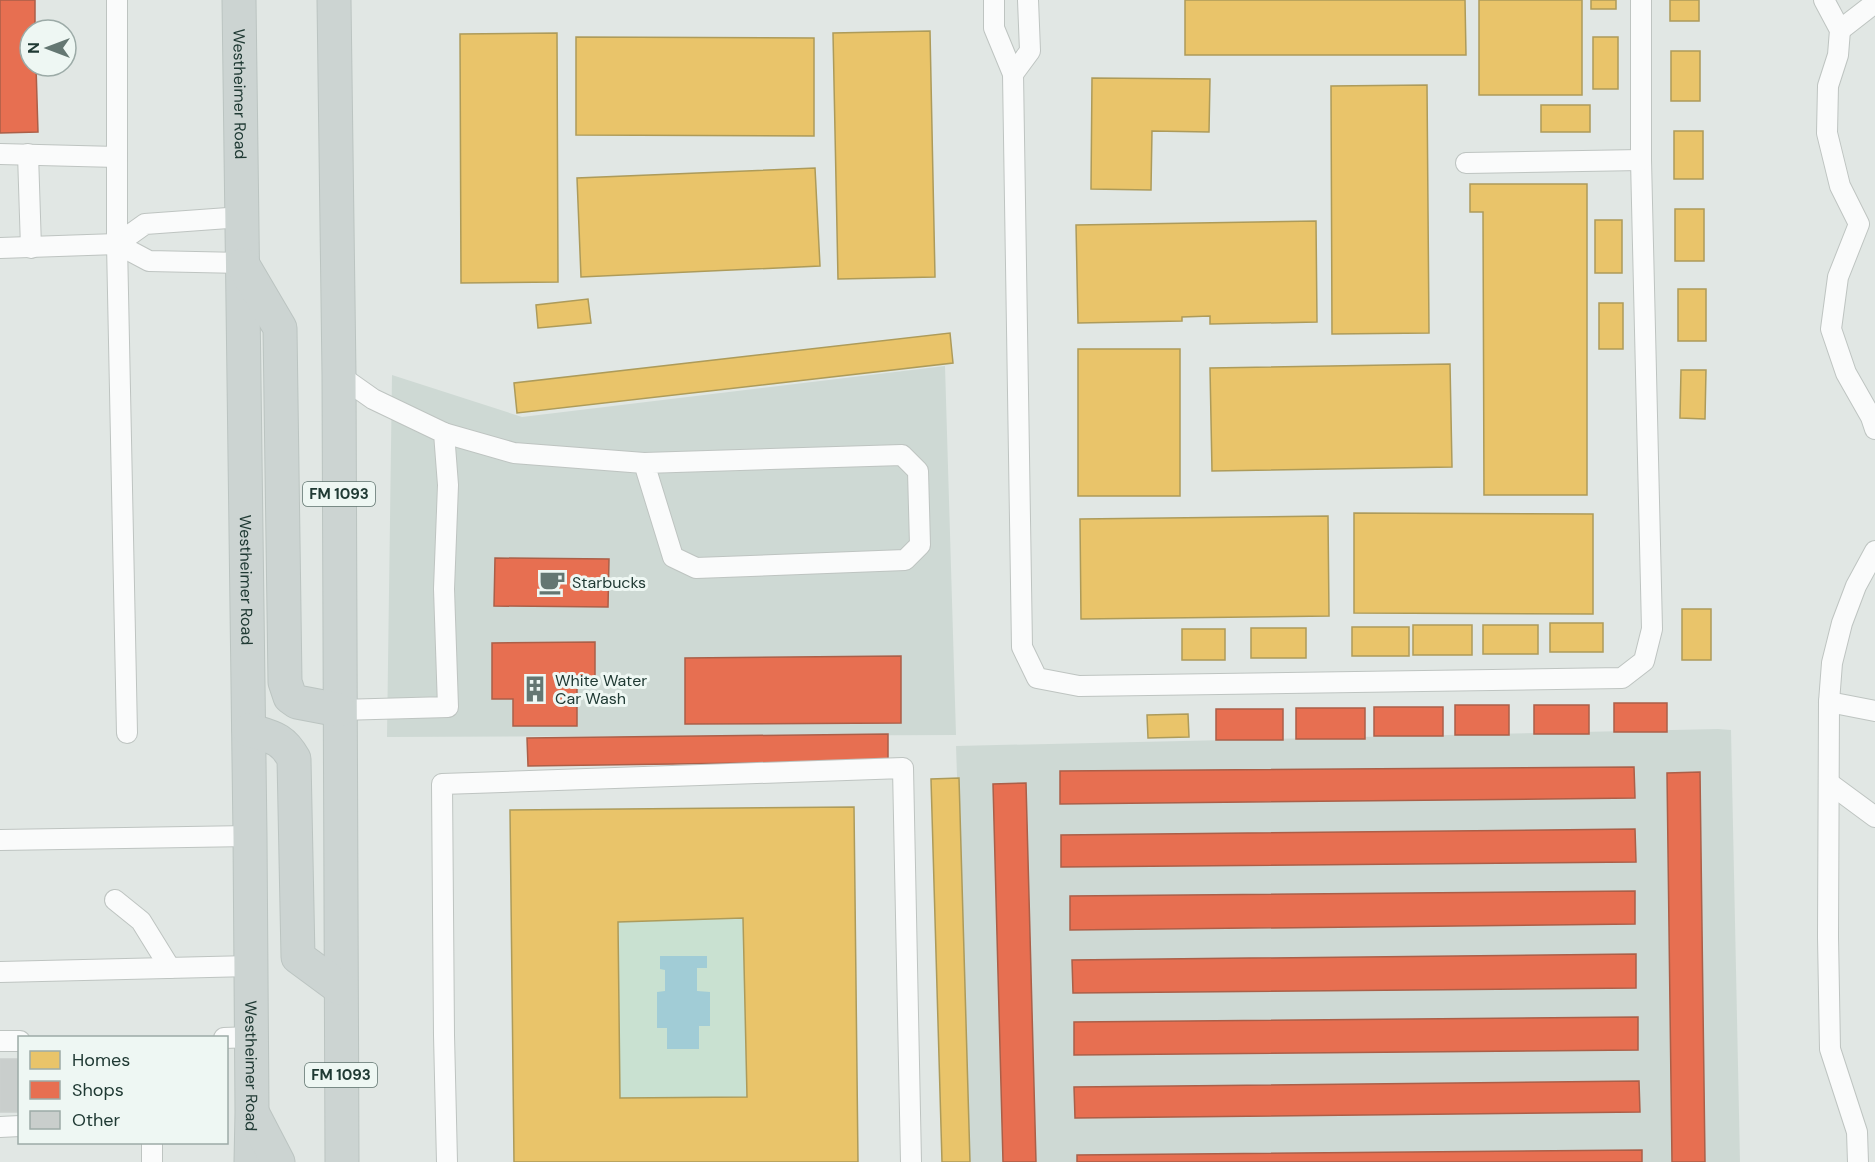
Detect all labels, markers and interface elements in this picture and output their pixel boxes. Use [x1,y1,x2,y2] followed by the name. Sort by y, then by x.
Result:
[18,18,78,78] north arrow
[228,28,251,159] street label: Westheimer Road
[23,42,44,54] text: N
[303,482,375,506] road number: FM 1093
[235,514,257,645] street label: Westheimer Road
[537,567,567,597] cafe icon: Starbucks
[572,572,646,593] place label: Starbucks
[555,670,647,709] place label: White Water Car Wash
[520,674,550,704] building icon: White Water Car Wash
[240,1000,262,1131] street label: Westheimer Road
[18,1036,228,1144] legend
[72,1048,130,1072] text: Homes
[305,1063,377,1087] road number: FM 1093
[72,1078,124,1102] text: Shops
[72,1108,121,1132] text: Other

